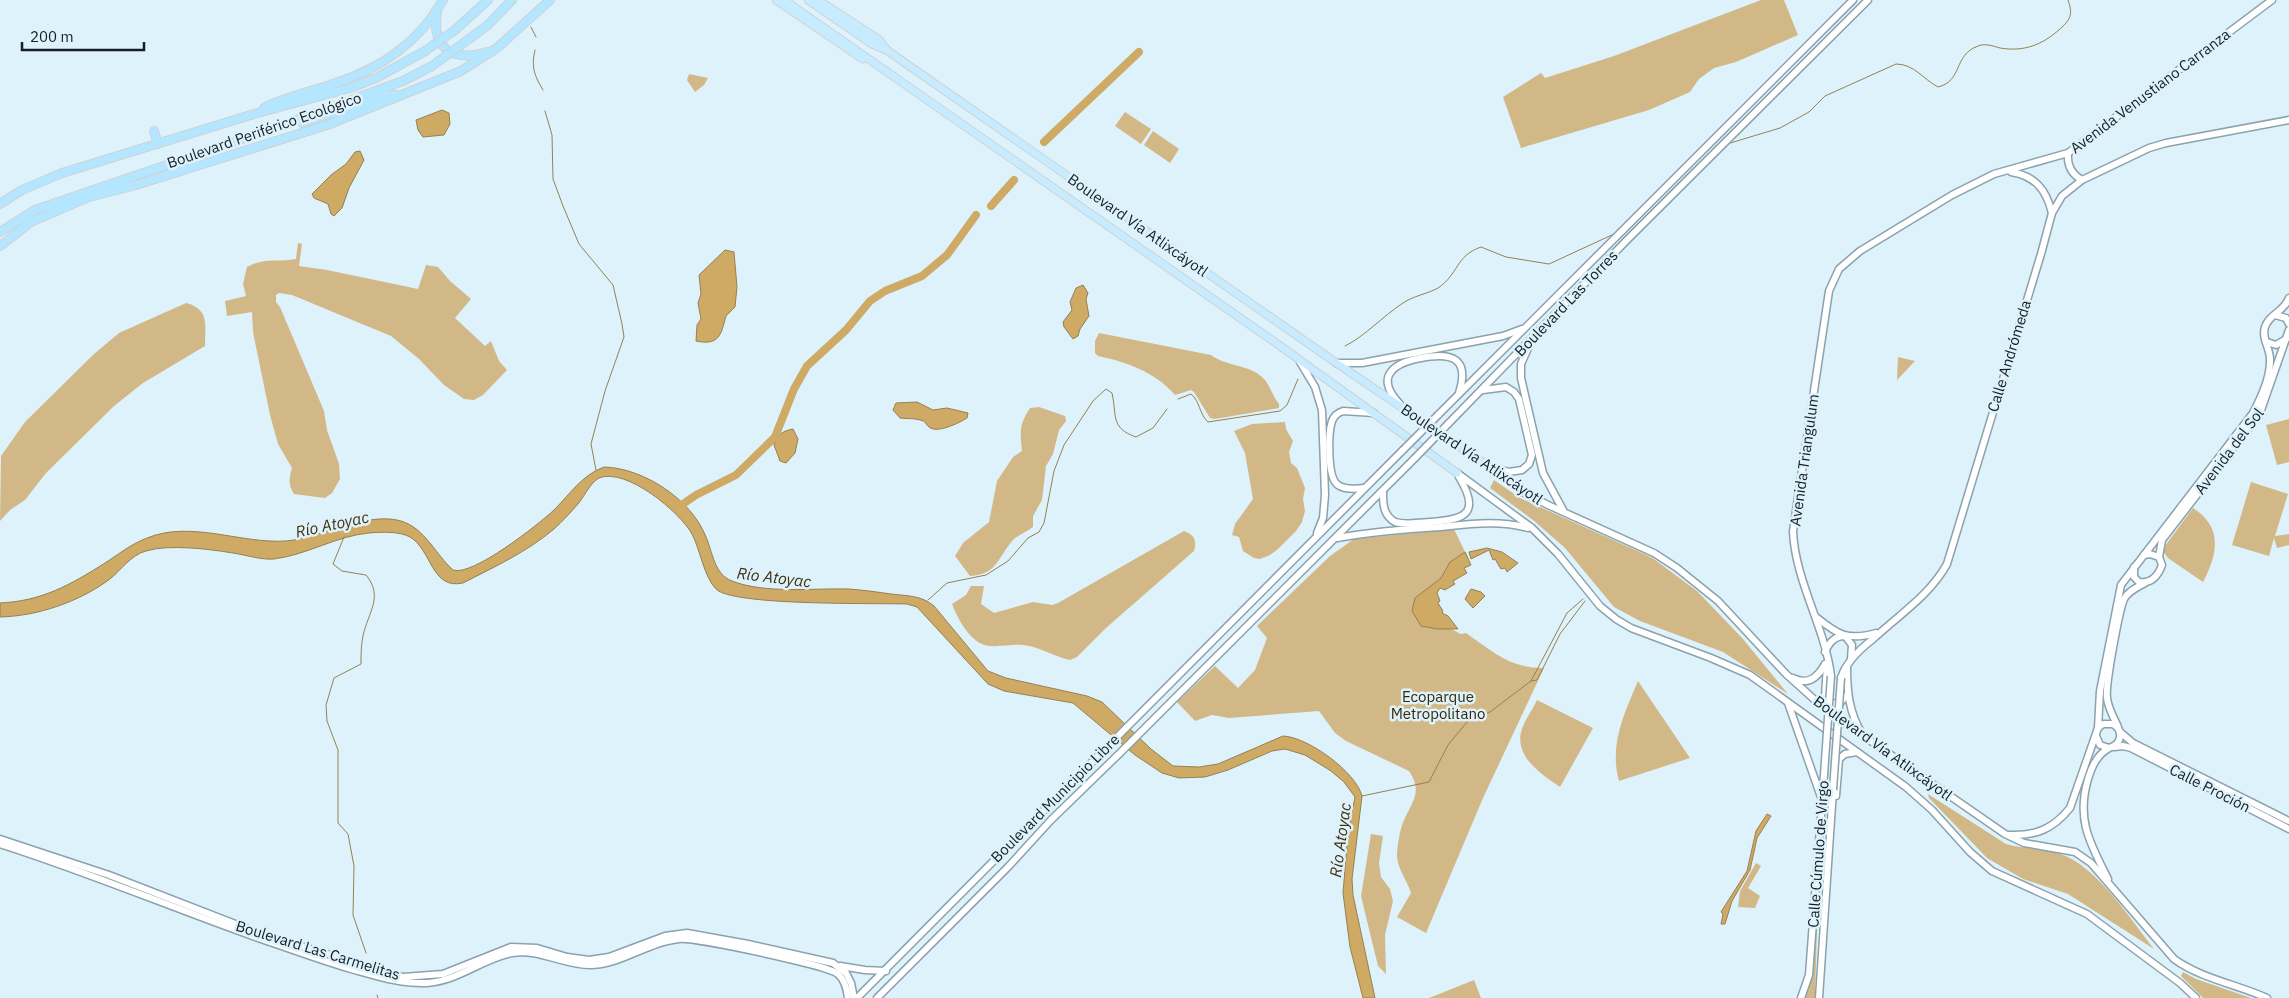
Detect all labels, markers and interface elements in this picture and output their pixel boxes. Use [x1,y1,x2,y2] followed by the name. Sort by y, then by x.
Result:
[22,20,145,52] scale bar
[2066,25,2234,157] street label: Avenida Venustiano Carranza
[30,27,74,46] text: 200 m
[164,88,364,172] street label: Boulevard Periférico Ecológico
[1064,169,1212,281] street label: Boulevard Vía Atlixcáyotl
[1510,246,1622,360] street label: Boulevard Las Torres
[1983,298,2035,414] street label: Calle Andrómeda
[1785,393,1823,527] street label: Avenida Triangulum
[1397,399,1547,509] street label: Boulevard Vía Atlixcáyotl
[2190,404,2268,498] street label: Avenida del Sol
[293,506,371,542] water label: Río Atoyac
[736,563,813,592] water label: Río Atoyac
[1391,687,1485,723] park label: Ecoparque Metropolitano
[1810,691,1956,805] street label: Boulevard Vía Atlixcáyotl
[987,730,1123,866] street label: Boulevard Municipio Libre
[2166,760,2254,816] street label: Calle Proción
[1803,780,1833,928] street label: Calle Cúmulo de Virgo
[1325,801,1355,878] water label: Río Atoyac
[234,916,402,984] street label: Boulevard Las Carmelitas

